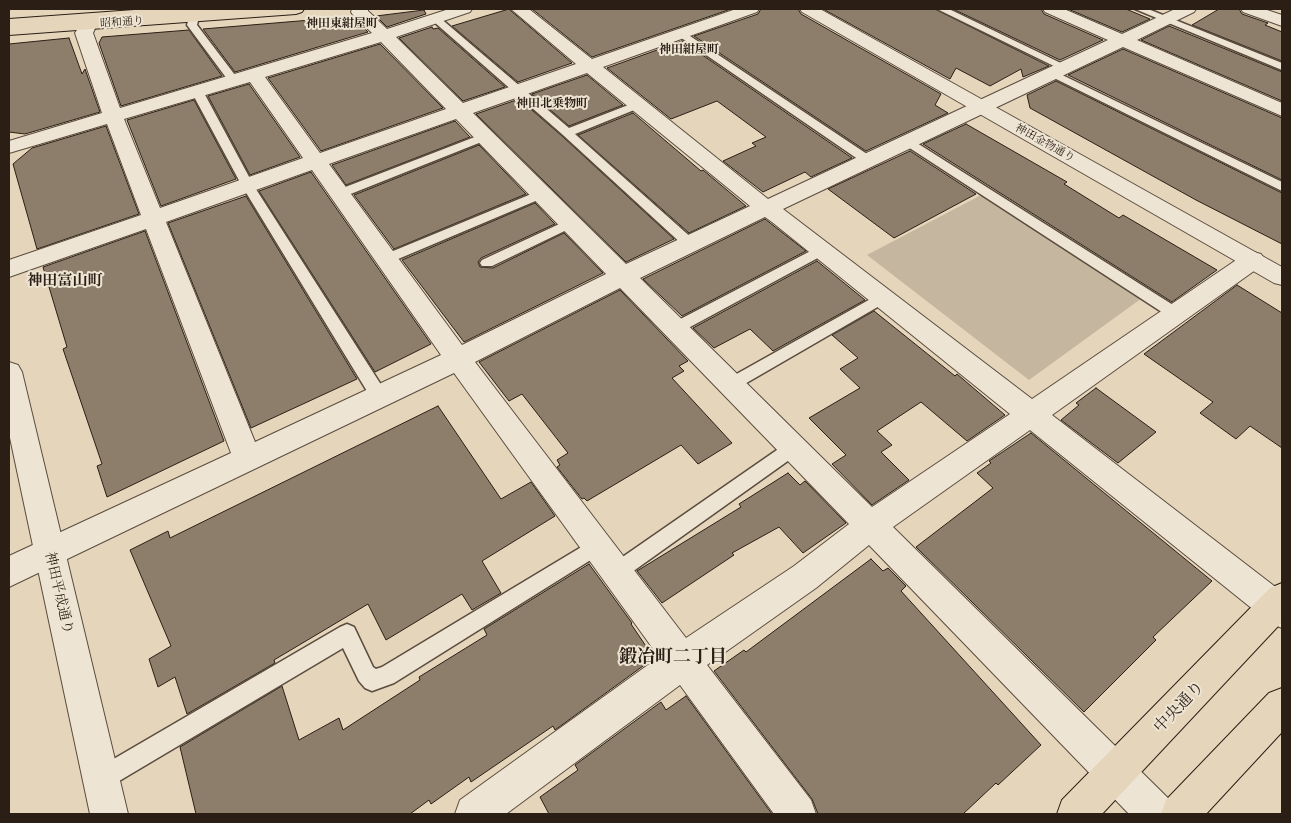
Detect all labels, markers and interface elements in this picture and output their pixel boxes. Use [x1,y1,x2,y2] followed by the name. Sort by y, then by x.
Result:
[100,14,144,30] street label: 昭和通り
[306,17,378,31] district label: 神田東紺屋町
[659,43,719,57] district label: 神田紺屋町
[516,97,588,111] district label: 神田北乗物町
[1013,121,1077,165] street label: 神田金物通り
[28,272,102,290] district label: 神田富山町
[41,550,77,636] street label: 神田平成通り
[619,646,727,668] district label: 鍛冶町二丁目
[1150,677,1208,737] street label: 中央通り

